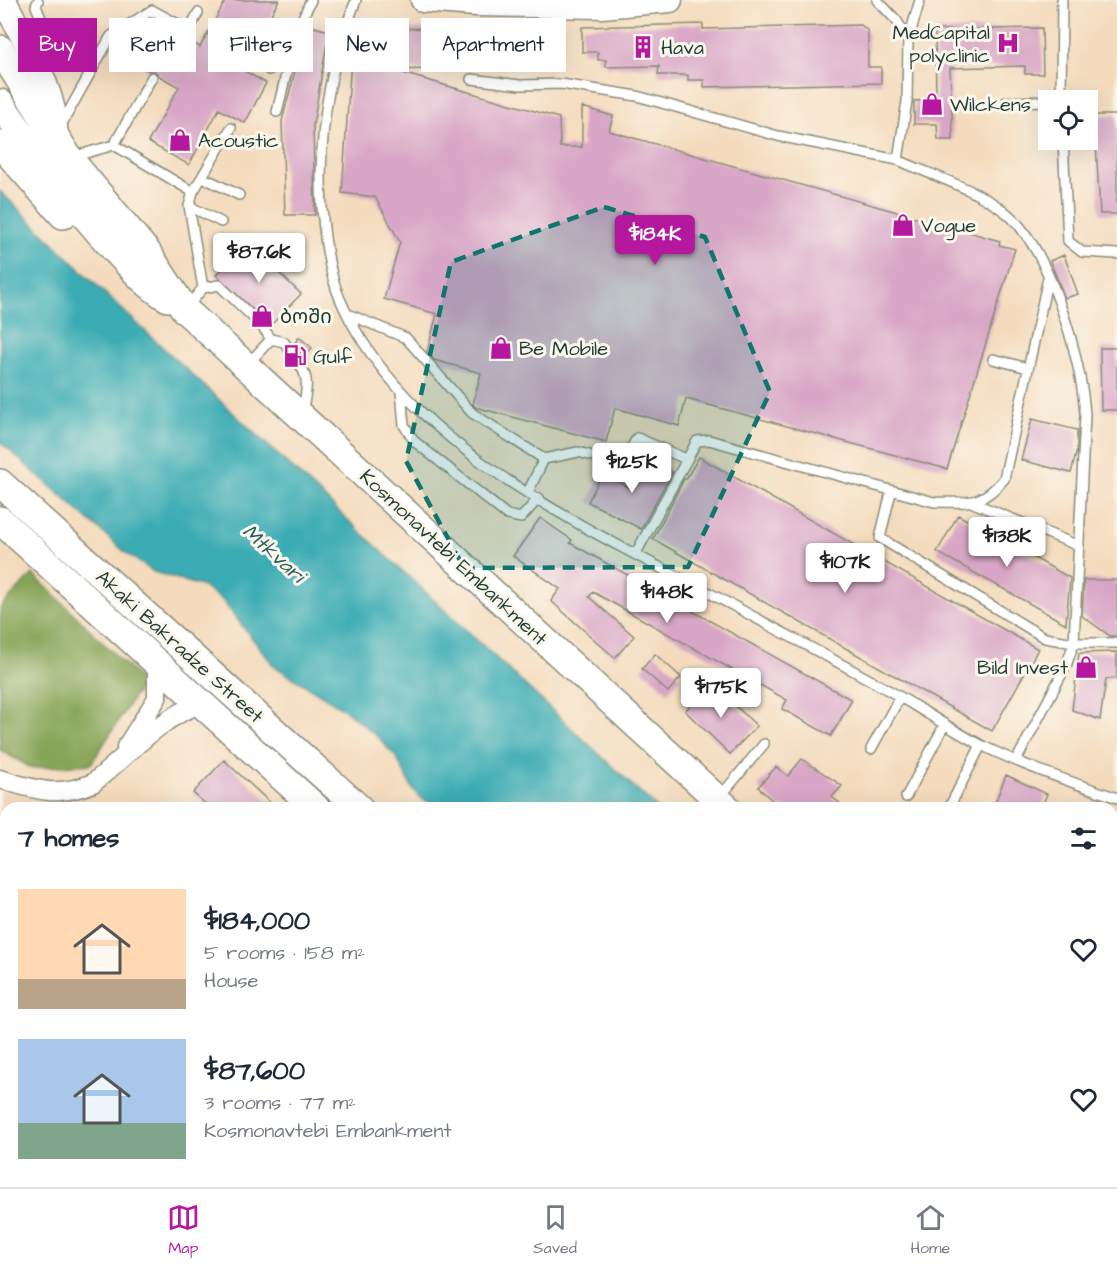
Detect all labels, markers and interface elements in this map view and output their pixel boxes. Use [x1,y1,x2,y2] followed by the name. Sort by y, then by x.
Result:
[18,18,97,72] chip: Buy
[109,18,196,72] chip: Rent
[208,18,313,72] chip: Filters
[325,18,409,72] chip: New
[421,18,566,72] chip: Apartment
[892,19,990,71] place label: MedCapital polyclinic
[995,30,1021,56] hospital icon: MedCapital polyclinic
[630,34,656,60] building icon: Hava
[661,34,704,62] place label: Hava
[1038,90,1098,150] map controls
[1038,90,1098,150] button: locate
[919,91,945,117] shop icon: Wilckens
[950,91,1031,119] place label: Wilckens
[167,127,193,153] shop icon: Acoustic
[198,127,279,155] place label: Acoustic
[890,212,916,238] shop icon: Vogue
[921,212,976,241] place label: Vogue
[613,215,697,266] pin: $184K
[629,220,681,248] text: $184K
[210,233,308,284] pin: $87.6K
[227,238,291,266] text: $87.6K
[249,303,275,329] shop icon: ბოში
[280,303,332,331] place label: ბოში
[488,335,514,361] shop icon: Be Mobile
[519,335,608,363] place label: Be Mobile
[282,343,308,369] fuel station icon: Gulf
[313,343,352,371] place label: Gulf
[590,443,674,494] pin: $125K
[606,448,658,476] text: $125K
[353,463,553,652] street label: Kosmonavtebi Embankment
[236,517,313,591] water label: Mtkvari
[965,517,1049,568] pin: $138K
[983,522,1031,550] text: $138K
[803,543,887,594] pin: $107K
[820,548,870,576] text: $107K
[89,564,269,730] street label: Akaki Bakradze Street
[625,573,709,624] pin: $148K
[641,578,693,606] text: $148K
[977,654,1068,682] place label: Bild Invest
[1073,654,1099,680] shop icon: Bild Invest
[679,668,763,719] pin: $175K
[695,673,747,701] text: $175K
[18,820,119,856] text: 7 homes
[1067,822,1100,855] icon: filters
[204,903,310,939] text: $184,000
[66,913,138,985] icon: home
[1067,933,1100,966] icon: heart
[204,939,365,967] text: 5 rooms · 158 m²
[204,967,258,995] text: House
[204,1053,305,1089] text: $87,600
[66,1063,138,1135] icon: home
[1067,1083,1100,1116] icon: heart
[204,1089,356,1117] text: 3 rooms · 77 m²
[204,1117,452,1145] text: Kosmonavtebi Embankment
[167,1201,200,1259] tab: Map
[533,1201,577,1259] tab: Saved
[910,1201,950,1259] tab: Home

